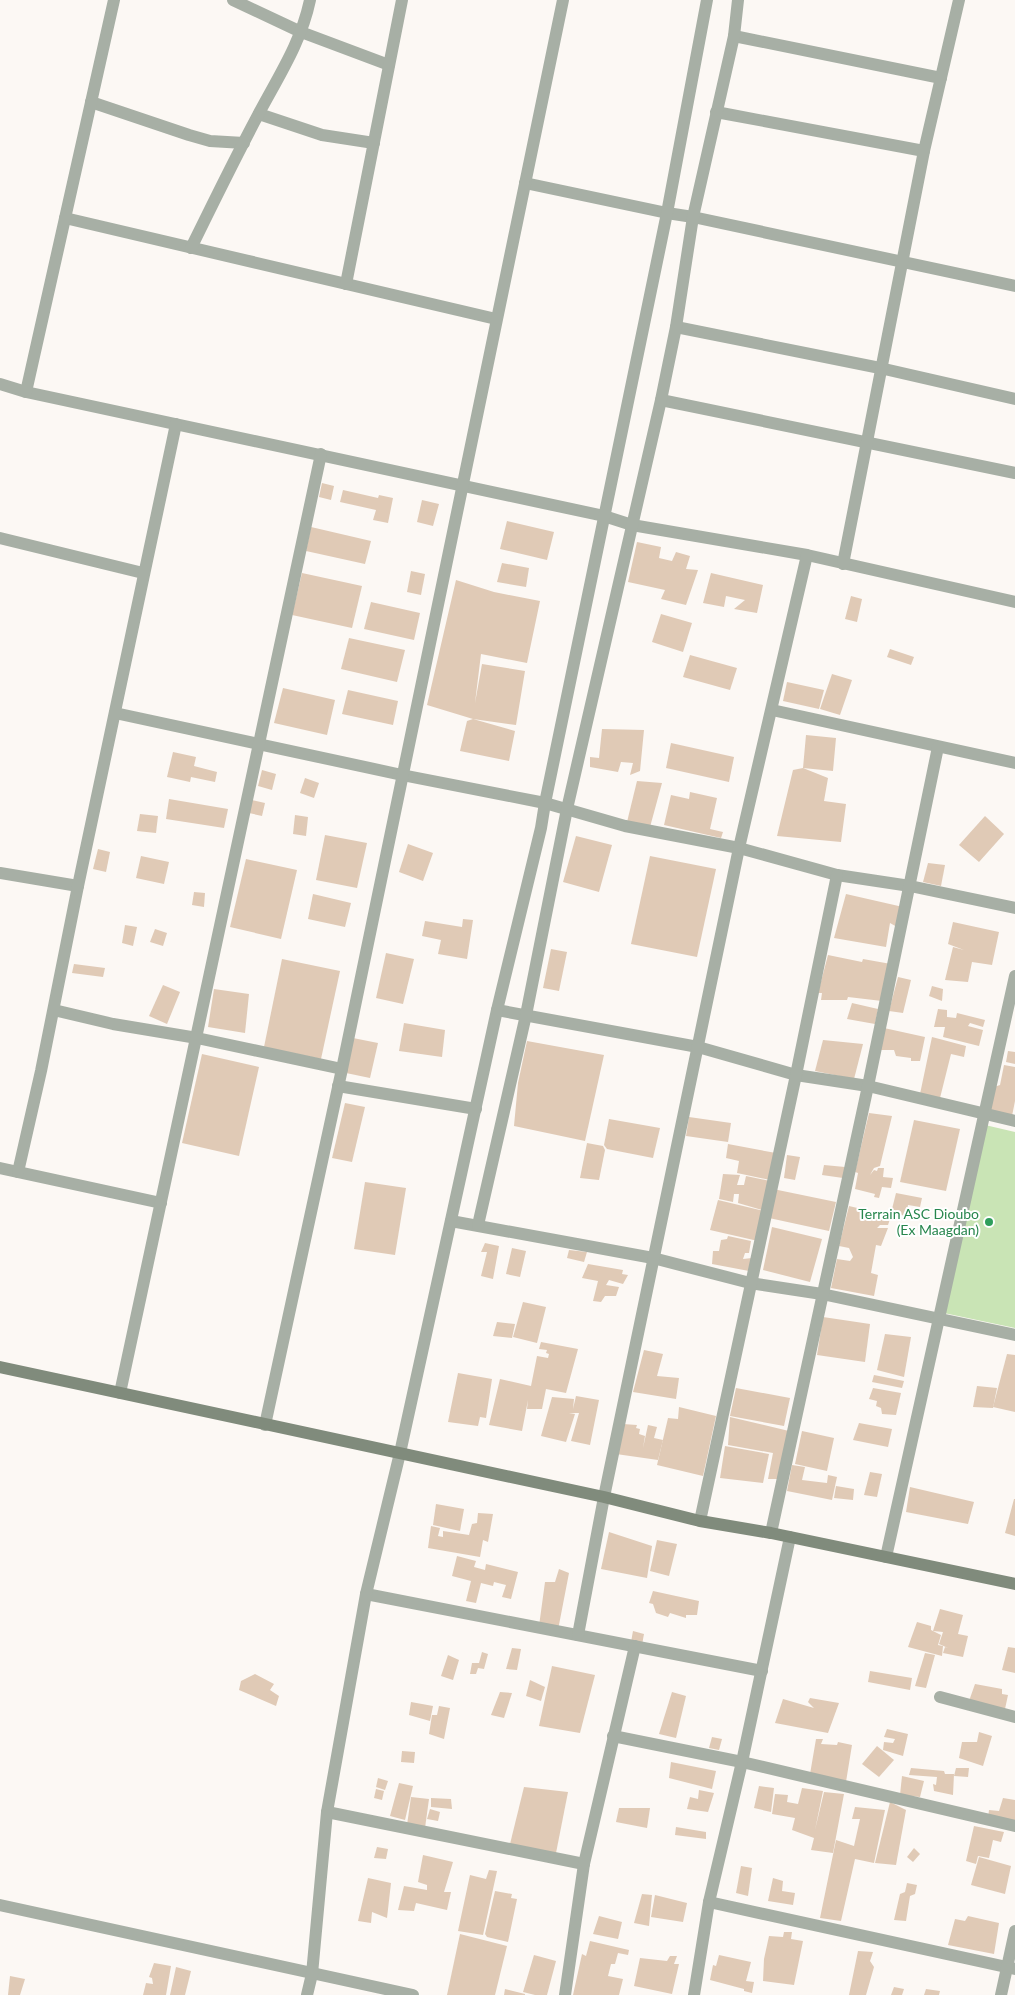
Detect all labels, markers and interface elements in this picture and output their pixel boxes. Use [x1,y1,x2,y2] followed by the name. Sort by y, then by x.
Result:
[858,1205,979,1238] place label: Terrain ASC Dioubo (Ex Maagdan)
[983,1216,995,1228] marker: Terrain ASC Dioubo (Ex Maagdan)

